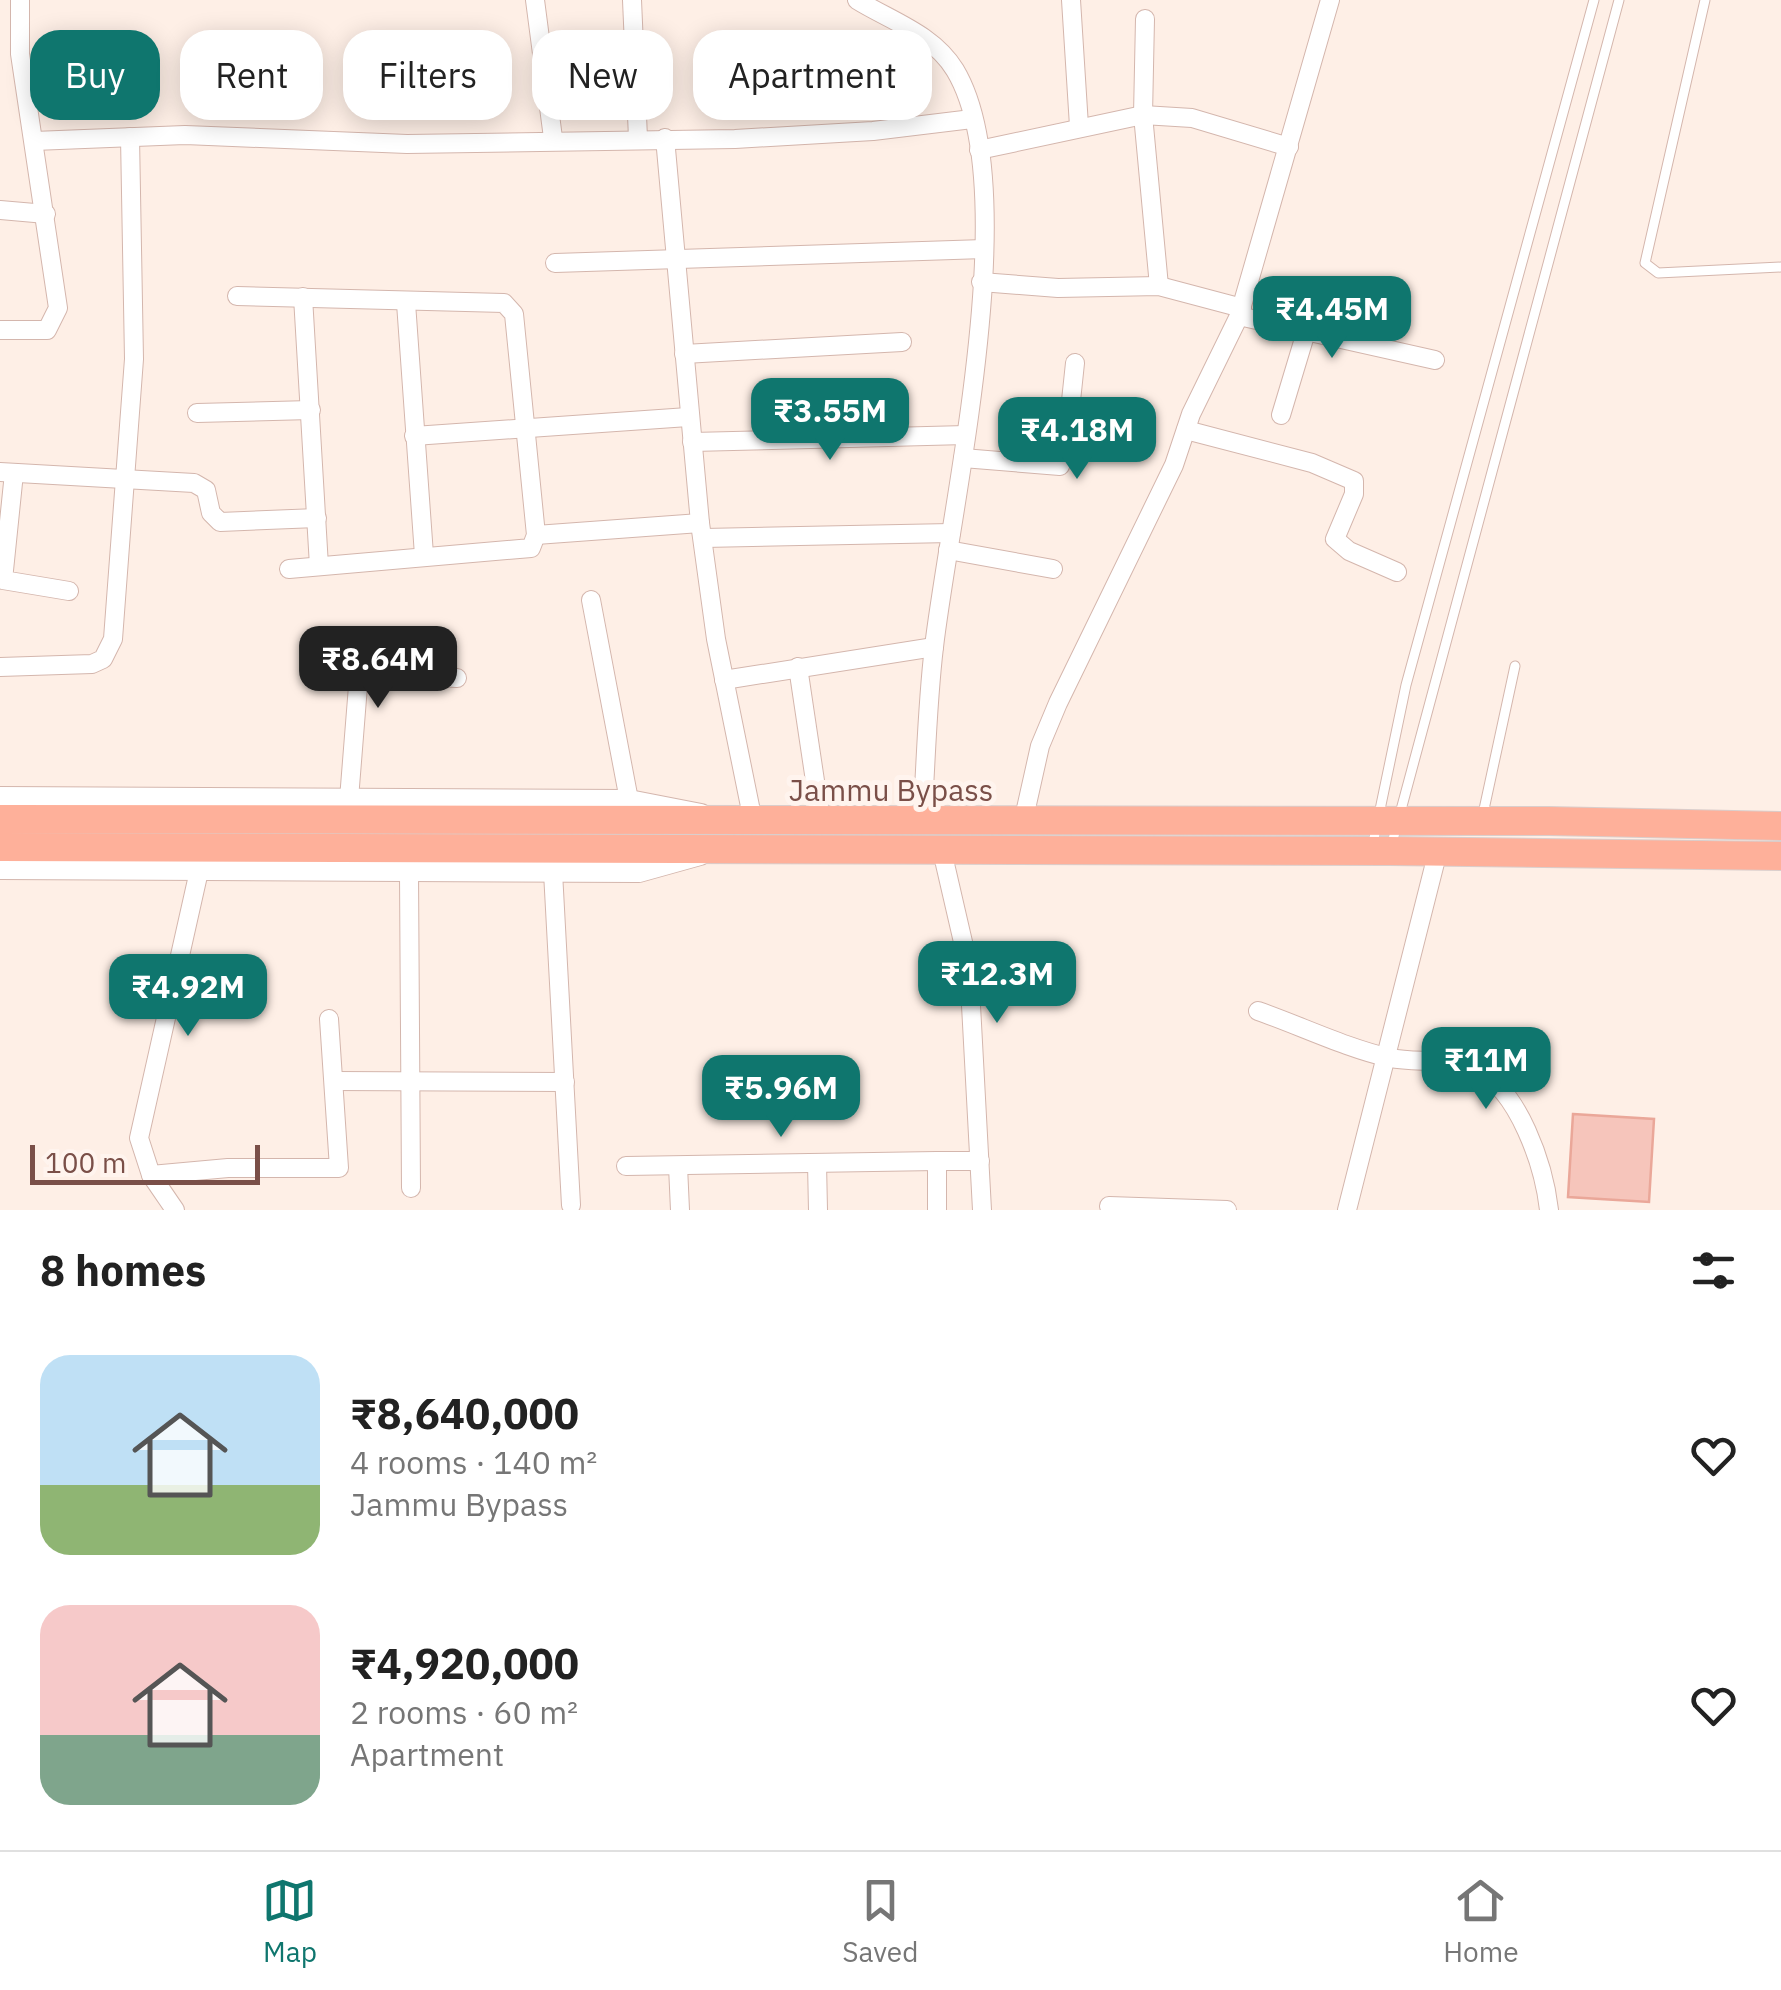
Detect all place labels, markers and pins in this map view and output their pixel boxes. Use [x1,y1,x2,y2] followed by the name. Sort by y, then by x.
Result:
[1251,276,1413,361] pin: ₹4.45M
[749,378,911,463] pin: ₹3.55M
[996,397,1158,482] pin: ₹4.18M
[297,626,459,711] pin: ₹8.64M
[916,941,1078,1026] pin: ₹12.3M
[107,954,269,1039] pin: ₹4.92M
[1427,1027,1545,1112] pin: ₹11M
[700,1055,862,1140] pin: ₹5.96M

